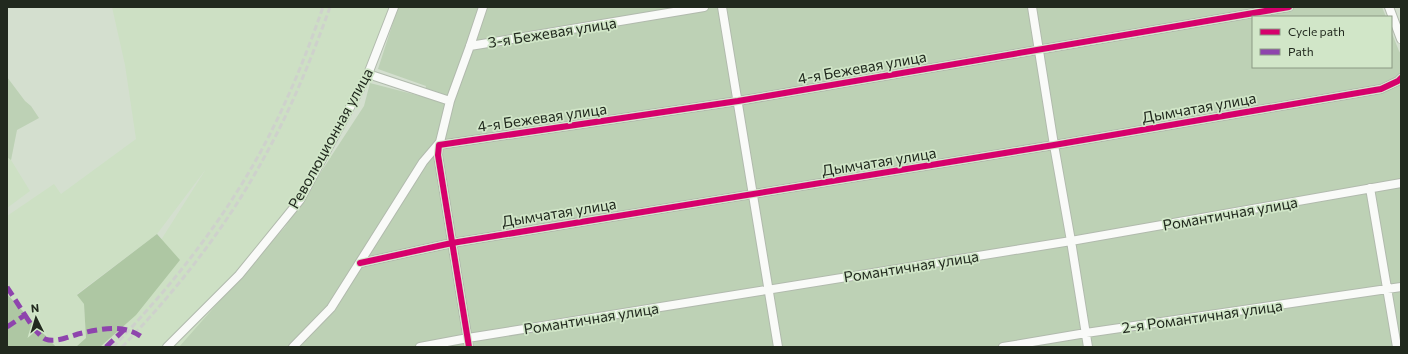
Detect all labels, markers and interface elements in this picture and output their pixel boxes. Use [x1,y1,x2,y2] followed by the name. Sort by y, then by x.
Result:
[486,13,618,51] street label: 3-я Бежевая улица
[1252,16,1392,68] legend
[1288,24,1345,38] text: Cycle path
[1288,44,1314,58] text: Path
[796,47,928,87] street label: 4-я Бежевая улица
[284,65,376,211] street label: Революционная улица
[1141,88,1257,126] street label: Дымчатая улица
[476,99,608,135] street label: 4-я Бежевая улица
[821,143,937,179] street label: Дымчатая улица
[1161,192,1299,234] street label: Романтичная улица
[501,194,617,230] street label: Дымчатая улица
[842,246,980,286] street label: Романтичная улица
[1120,296,1284,336] street label: 2-я Романтичная улица
[16,298,56,338] north arrow
[522,298,660,338] street label: Романтичная улица
[30,301,40,314] text: N

